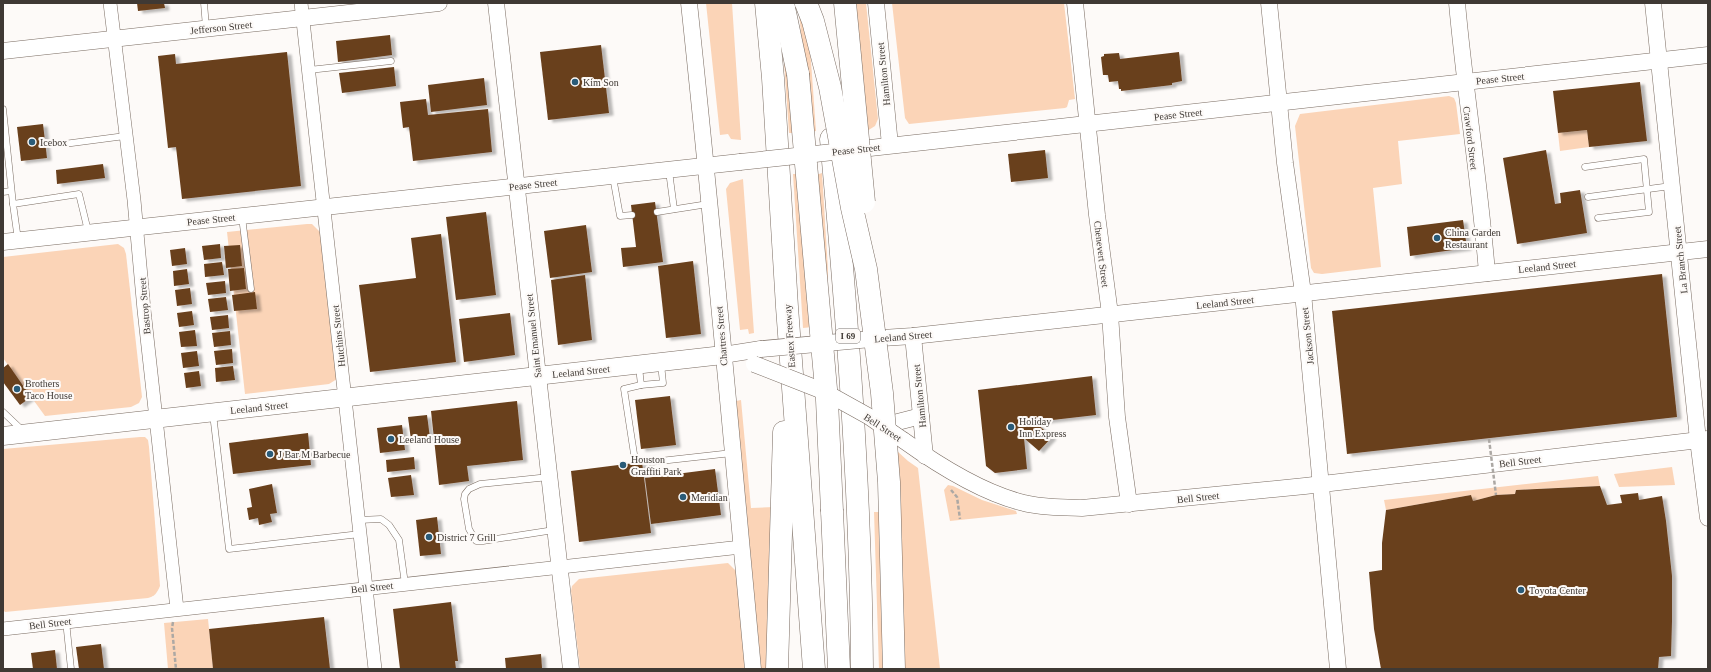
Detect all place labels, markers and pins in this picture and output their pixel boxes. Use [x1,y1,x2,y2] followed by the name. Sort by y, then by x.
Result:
[570,77,580,87] marker: Kim Son
[583,77,619,88] place label: Kim Son
[27,137,37,147] marker: Icebox
[40,137,67,148] place label: Icebox
[1445,227,1501,250] place label: China Garden Restaurant
[1432,233,1442,243] marker: China Garden Restaurant
[25,378,73,401] place label: Brothers Taco House
[12,384,22,394] marker: Brothers Taco House
[1019,416,1067,439] place label: Holiday Inn Express
[1006,422,1016,432] marker: Holiday Inn Express
[386,434,396,444] marker: Leeland House
[399,434,460,445] place label: Leeland House
[265,449,275,459] marker: J Bar M Barbecue
[278,449,351,460] place label: J Bar M Barbecue
[631,454,682,477] place label: Houston Graffiti Park
[618,460,628,470] marker: Houston Graffiti Park
[678,492,688,502] marker: Meridian
[691,492,728,503] place label: Meridian
[424,532,434,542] marker: District 7 Grill
[437,532,496,543] place label: District 7 Grill
[1516,585,1526,595] marker: Toyota Center
[1529,585,1586,596] place label: Toyota Center

